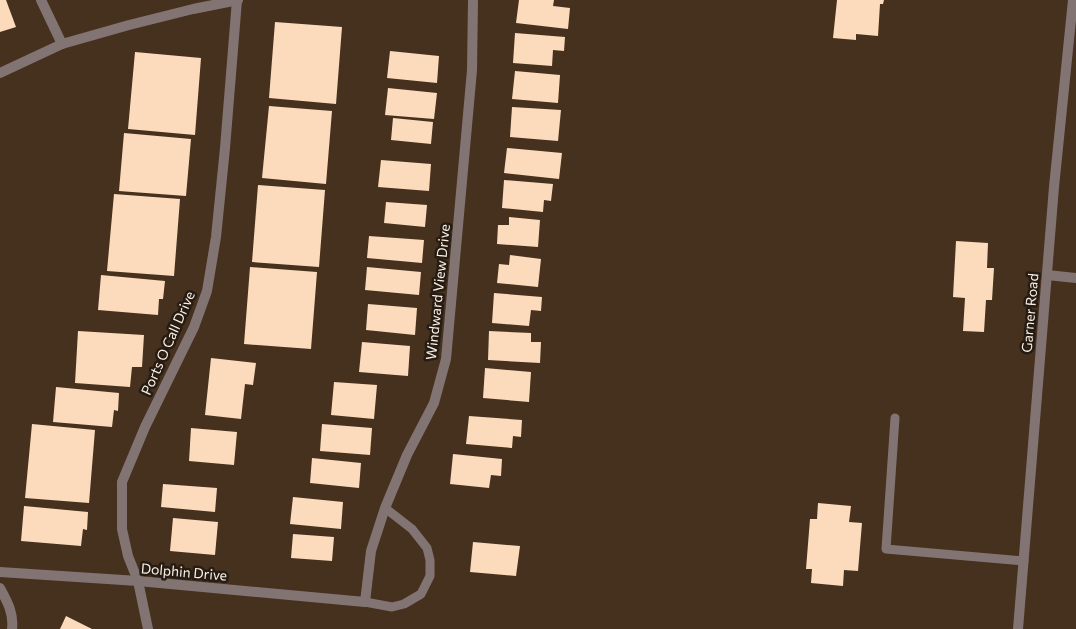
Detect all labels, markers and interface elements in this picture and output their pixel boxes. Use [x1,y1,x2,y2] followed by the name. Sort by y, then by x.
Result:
[422,223,453,361] street label: Windward View Drive
[1018,273,1041,353] street label: Garner Road
[137,288,198,397] street label: Ports O Call Drive
[140,559,228,584] street label: Dolphin Drive

